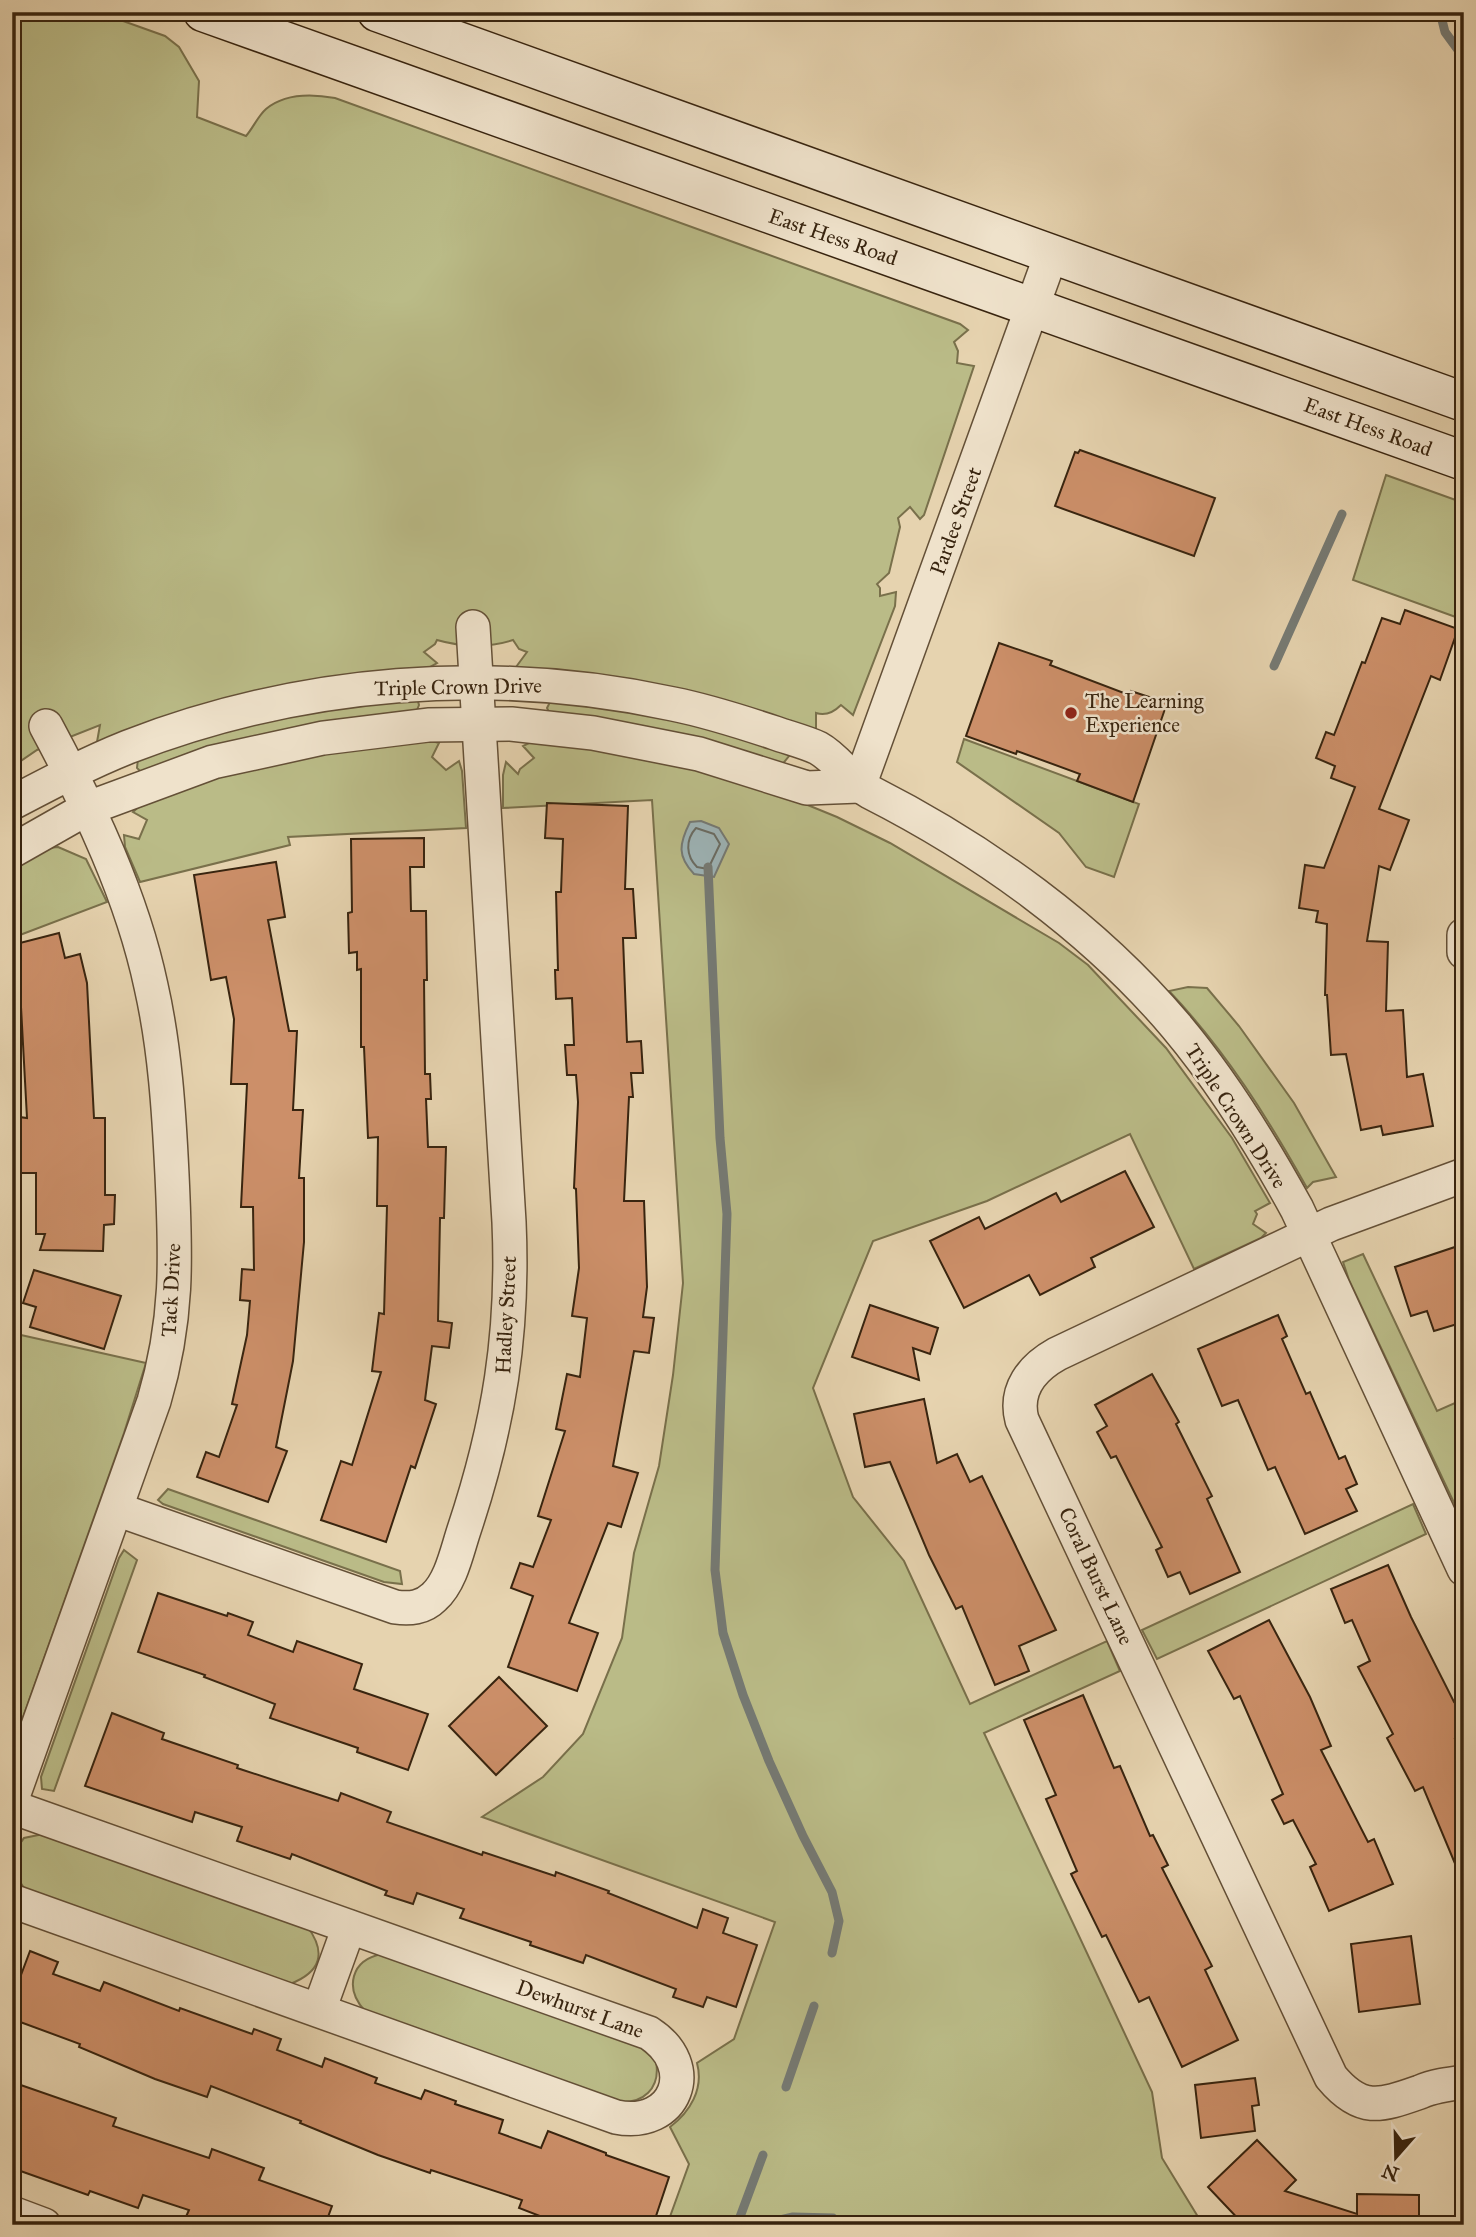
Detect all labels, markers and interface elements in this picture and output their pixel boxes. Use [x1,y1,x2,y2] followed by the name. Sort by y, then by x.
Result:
[765,203,901,271] street label: East Hess Road
[1300,392,1436,462] street label: East Hess Road
[924,463,988,579] street label: Pardee Street
[374,673,542,701] street label: Triple Crown Drive
[1085,688,1204,738] place label: The Learning Experience
[1063,705,1079,721] marker: The Learning Experience
[1179,1039,1293,1194] street label: Triple Crown Drive
[156,1242,186,1337] street label: Tack Drive
[490,1255,522,1375] street label: Hadley Street
[1053,1503,1139,1649] street label: Coral Burst Lane
[513,1974,647,2044] street label: Dewhurst Lane
[1360,2122,1430,2192] north arrow
[1379,2159,1402,2186] text: N

